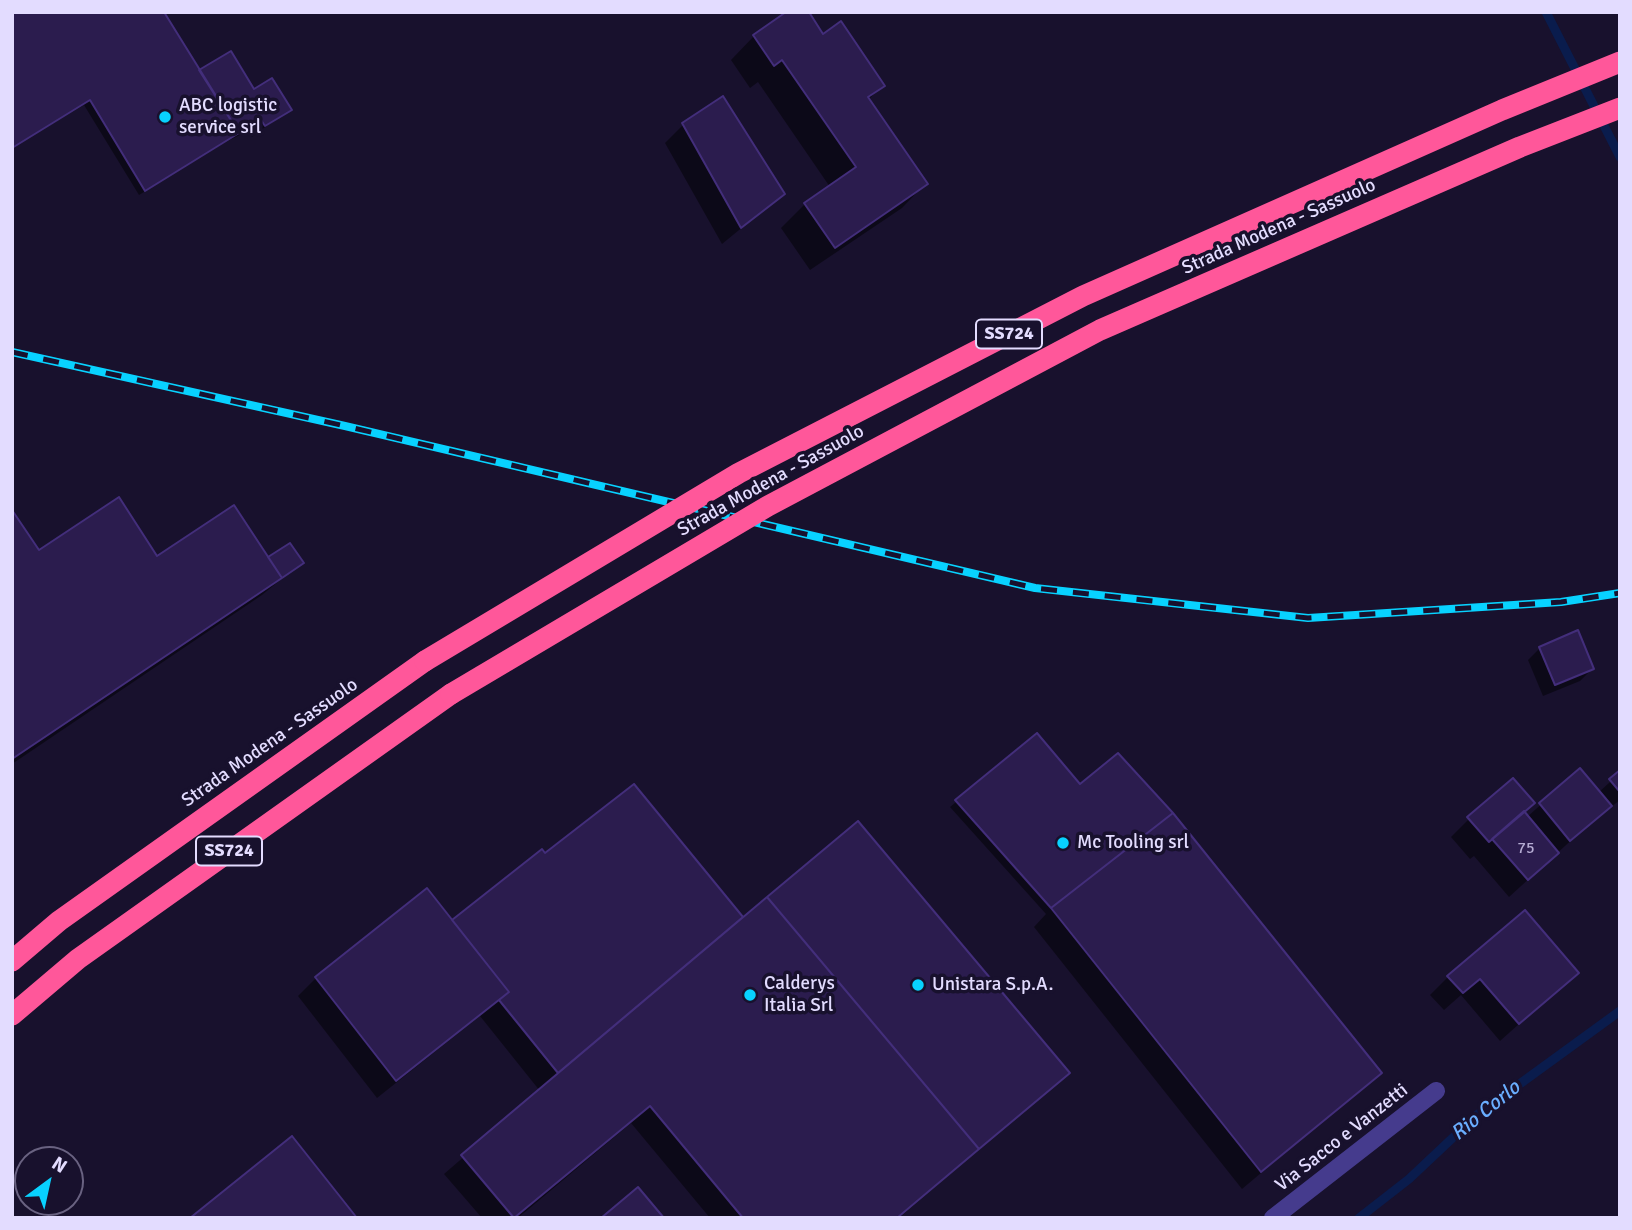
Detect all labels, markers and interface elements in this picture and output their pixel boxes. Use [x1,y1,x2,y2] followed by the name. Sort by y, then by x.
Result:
[179,95,277,139] place label: ABC logistic service srl
[157,109,173,125] marker: ABC logistic service srl
[1179,174,1379,280] street label: Strada Modena - Sassuolo
[976,320,1042,348] road number: SS724
[674,420,868,542] street label: Strada Modena - Sassuolo
[178,674,362,812] street label: Strada Modena - Sassuolo
[1077,832,1189,854] place label: Mc Tooling srl
[1055,835,1071,851] marker: Mc Tooling srl
[196,836,262,866] road number: SS724
[1517,839,1535,859] house number: 75
[764,973,835,1017] place label: Calderys Italia Srl
[932,974,1053,996] place label: Unistara S.p.A.
[910,977,926,993] marker: Unistara S.p.A.
[742,987,758,1003] marker: Calderys Italia Srl
[1446,1075,1526,1147] water label: Rio Corlo
[1271,1079,1413,1197] street label: Via Sacco e Vanzetti
[14,1146,84,1216] north arrow
[47,1151,71,1179] text: N

